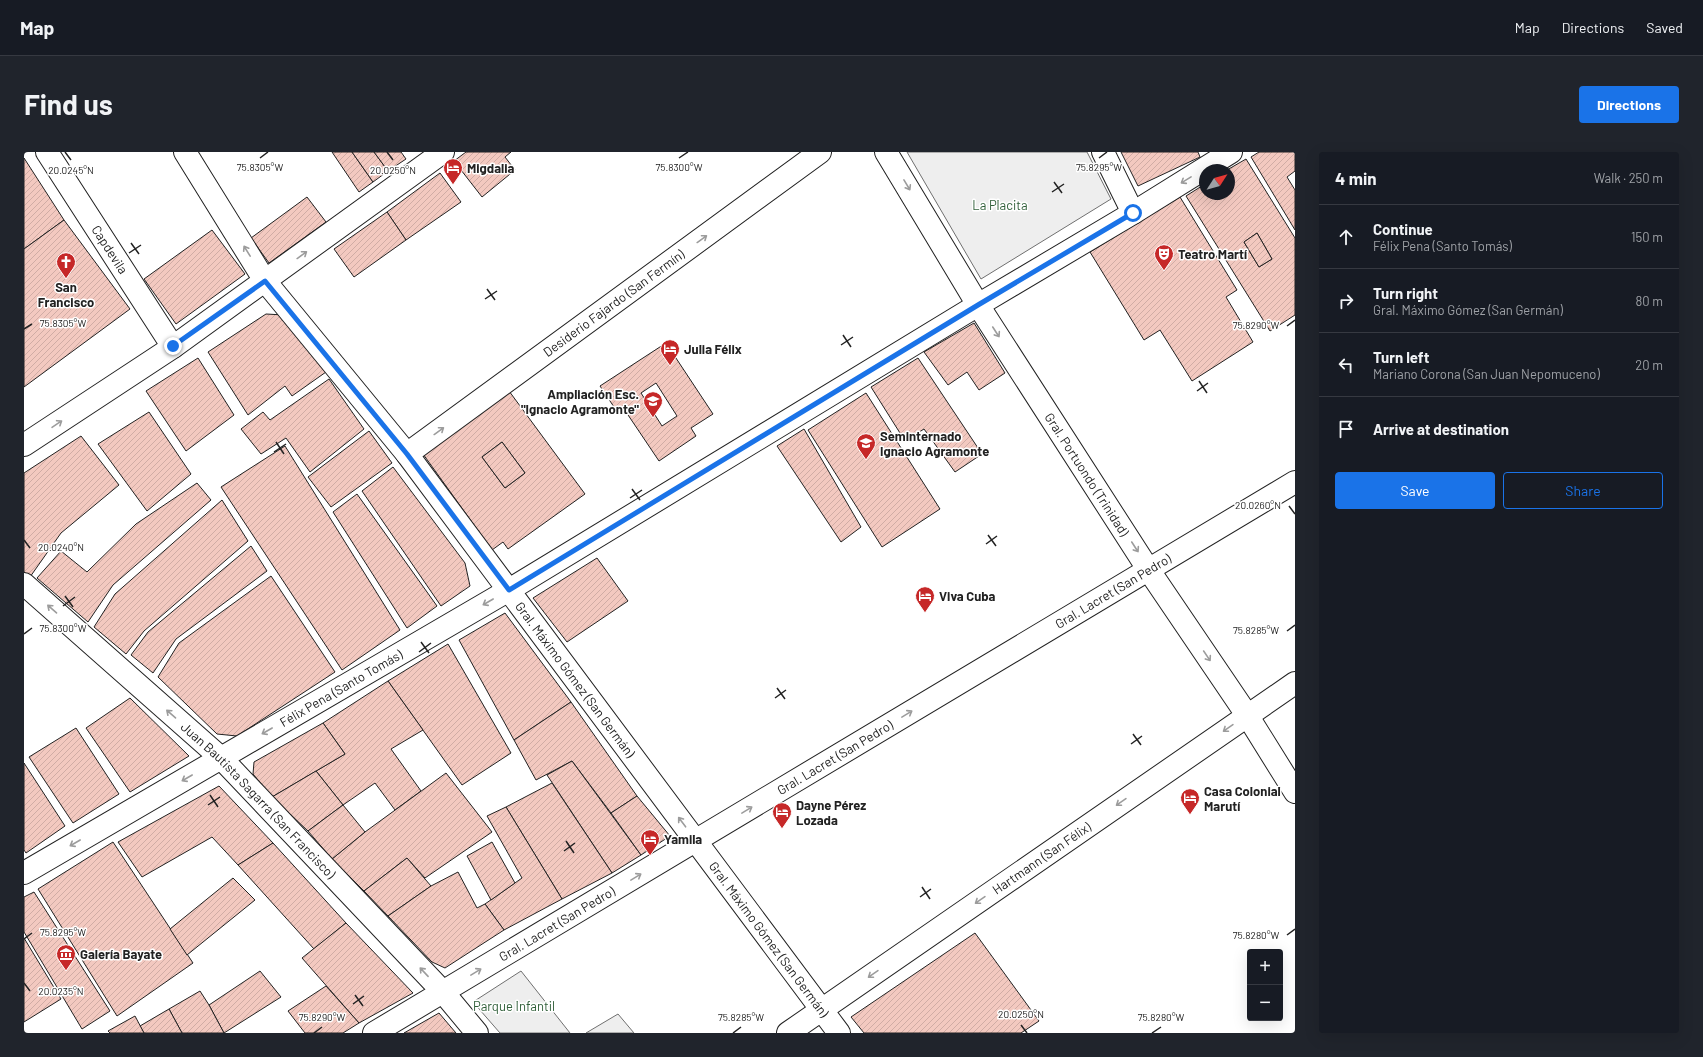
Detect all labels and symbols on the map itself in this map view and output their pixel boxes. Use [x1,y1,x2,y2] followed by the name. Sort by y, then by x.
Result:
[442,157,464,185] hotel icon: Migdalia
[467,160,515,176] place label: Migdalia
[237,161,283,173] text: 75.8305°W
[656,161,703,173] text: 75.8300°W
[1076,161,1122,173] text: 75.8295°W
[48,164,94,176] text: 20.0245°N
[370,164,416,176] text: 20.0250°N
[1199,164,1235,200] north arrow
[1181,176,1192,184] one-way arrow
[903,179,911,191] one-way arrow
[972,197,1028,213] park label: La Placita
[1124,204,1142,222] route start
[88,222,131,277] street label: Capdevila
[696,235,707,243] one-way arrow
[1153,243,1175,271] theatre icon: Teatro Martí
[242,245,250,257] one-way arrow
[540,246,688,360] street label: Desiderio Fajardo (San Fermín)
[1178,246,1248,262] place label: Teatro Martí
[296,250,307,259] one-way arrow
[55,251,77,279] church icon: San Francisco
[38,279,94,310] place label: San Francisco
[40,317,86,329] text: 75.8305°W
[1233,319,1280,331] text: 75.8290°W
[992,327,1000,338] one-way arrow
[164,337,182,355] route end
[659,338,681,366] hotel icon: Julia Félix
[684,341,742,357] place label: Julia Félix
[521,386,639,417] place label: Ampliación Esc. "Ignacio Agramonte"
[642,390,664,418] school or university icon: Ampliación Esc. "Ignacio Agramonte"
[1042,410,1133,540] street label: Gral. Portuondo (Trinidad)
[51,420,62,428] one-way arrow
[433,427,444,436] one-way arrow
[880,428,989,459] place label: Seminternado Ignacio Agramonte
[855,432,877,460] school or university icon: Seminternado Ignacio Agramonte
[1235,499,1281,511] text: 20.0260°N
[38,541,84,553] text: 20.0240°N
[1130,542,1139,553] one-way arrow
[1052,550,1174,632] street label: Gral. Lacret (San Pedro)
[914,585,936,613] hotel icon: Viva Cuba
[939,588,996,604] place label: Viva Cuba
[482,599,494,607] one-way arrow
[512,599,639,761] street label: Gral. Máximo Gómez (San Germán)
[47,604,57,614] one-way arrow
[40,622,87,634] text: 75.8300°W
[1233,624,1279,636] text: 75.8285°W
[277,646,406,730] street label: Félix Pena (Santo Tomás)
[1203,650,1211,661] one-way arrow
[165,709,176,718] one-way arrow
[901,710,912,718] one-way arrow
[774,716,896,798] street label: Gral. Lacret (San Pedro)
[178,718,339,882] street label: Juan Bautista Sagarra (San Francisco)
[1223,724,1234,732] one-way arrow
[261,728,273,736] one-way arrow
[181,774,193,782] one-way arrow
[1204,783,1281,814] place label: Casa Colonial Marutí
[1179,787,1201,815] hotel icon: Casa Colonial Marutí
[796,797,866,828] place label: Dayne Pérez Lozada
[1116,798,1127,806] one-way arrow
[771,801,793,829] hotel icon: Dayne Pérez Lozada
[741,805,753,813] one-way arrow
[678,817,686,828] one-way arrow
[989,818,1094,898] street label: Hartmann (San Félix)
[639,828,661,856] hotel icon: Yamila
[664,831,702,847] place label: Yamila
[69,840,81,848] one-way arrow
[706,858,833,1021] street label: Gral. Máximo Gómez (San Germán)
[630,872,642,880] one-way arrow
[496,883,618,964] street label: Gral. Lacret (San Pedro)
[974,896,985,904] one-way arrow
[40,926,86,938] text: 75.8295°W
[1233,929,1280,941] text: 75.8280°W
[55,943,77,971] museum icon: Galería Bayate
[80,946,162,962] place label: Galería Bayate
[419,967,428,977] one-way arrow
[470,968,482,976] one-way arrow
[867,970,878,978] one-way arrow
[38,985,84,997] text: 20.0235°N
[473,998,555,1014] park label: Parque Infantil
[998,1008,1044,1020] text: 20.0250°N
[299,1011,346,1023] text: 75.8290°W
[718,1011,764,1023] text: 75.8285°W
[1138,1011,1185,1023] text: 75.8280°W

